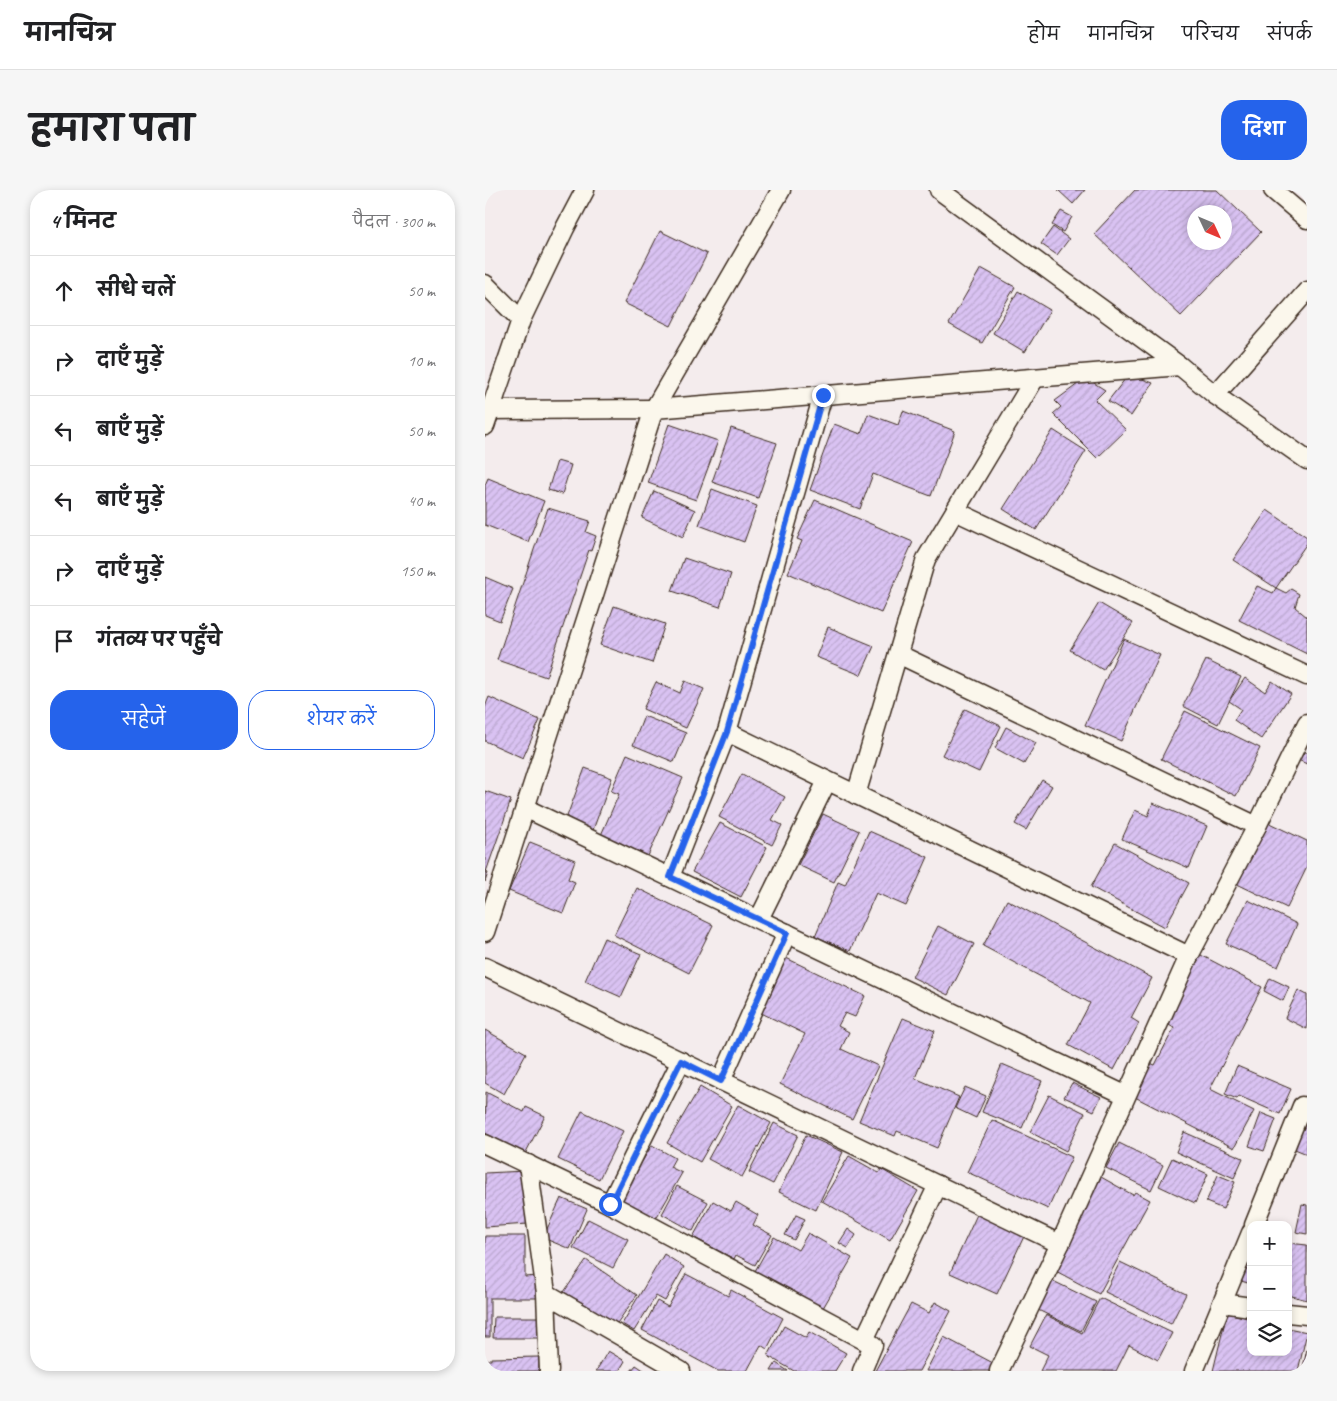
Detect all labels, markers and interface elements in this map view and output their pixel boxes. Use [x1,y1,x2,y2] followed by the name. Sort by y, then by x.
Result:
[25,18,114,48] text: मानचित्र
[1028,23,1060,45] text: होम
[1088,23,1154,45] text: मानचित्र
[1182,23,1239,45] text: परिचय
[1267,23,1312,45] text: संपर्क
[1221,100,1307,160] button: दिशा
[30,106,194,151] text: हमारा पता
[1187,205,1232,250] north arrow
[50,208,116,234] text: 4 मिनट
[353,212,435,232] text: पैदल · 300 m
[50,277,78,305] icon: ahead
[97,278,175,302] text: सीधे चलें
[408,281,435,301] text: 50 m
[50,347,78,375] icon: right
[97,348,163,372] text: दाएँ मुड़ें
[408,351,435,371] text: 10 m
[812,384,835,407] route end
[50,417,78,445] icon: left
[97,418,163,442] text: बाएँ मुड़ें
[408,421,435,441] text: 50 m
[50,487,78,515] icon: left
[97,488,163,512] text: बाएँ मुड़ें
[408,491,435,511] text: 40 m
[50,557,78,585] icon: right
[97,558,163,582] text: दाएँ मुड़ें
[401,561,435,581] text: 150 m
[50,627,78,655] icon: arrive
[97,628,222,652] text: गंतव्य पर पहुँचे
[50,690,238,750] button: सहेजें
[248,690,435,750] button: शेयर करें
[599,1193,622,1216] route start
[1247,1221,1292,1356] map controls
[1247,1221,1292,1266] button: +
[1247,1266,1292,1311] button: −
[1247,1311,1292,1356] button: layers

